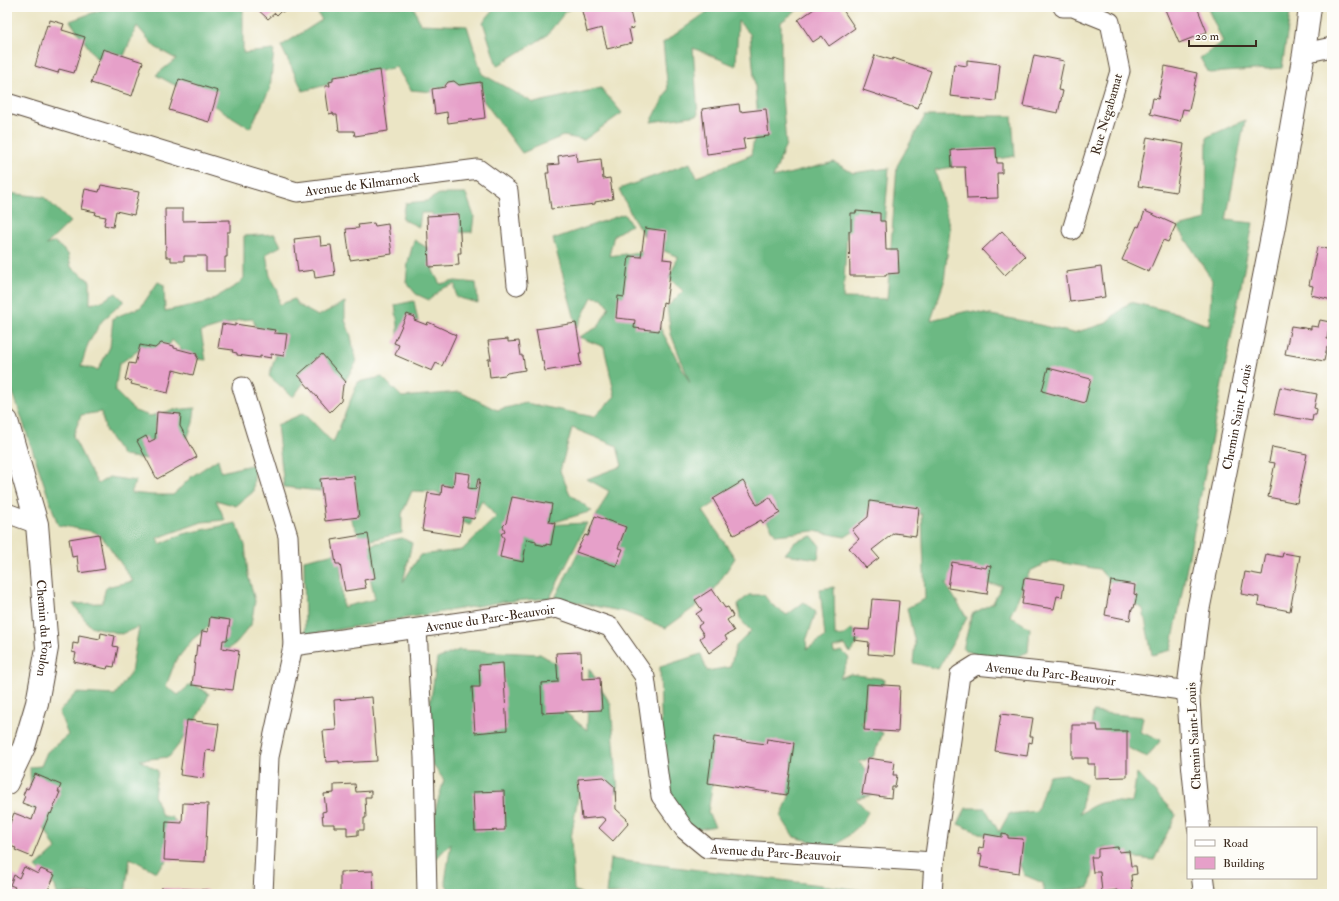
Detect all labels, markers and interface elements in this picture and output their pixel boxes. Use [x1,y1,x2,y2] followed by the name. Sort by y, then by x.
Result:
[1189,22,1256,48] scale bar
[1195,29,1220,44] text: 20 m
[1088,72,1126,157] street label: Rue Negabamat
[303,169,421,200] street label: Avenue de Kilmarnock
[1219,362,1256,471] street label: Chemin Saint-Louis
[33,579,54,678] street label: Chemin du Foulon
[423,601,556,636] street label: Avenue du Parc-Beauvoir
[984,659,1117,690] street label: Avenue du Parc-Beauvoir
[1183,681,1205,790] street label: Chemin Saint-Louis
[1187,827,1317,879] legend
[1223,836,1248,851] text: Road
[709,841,841,865] street label: Avenue du Parc-Beauvoir
[1223,856,1266,871] text: Building

